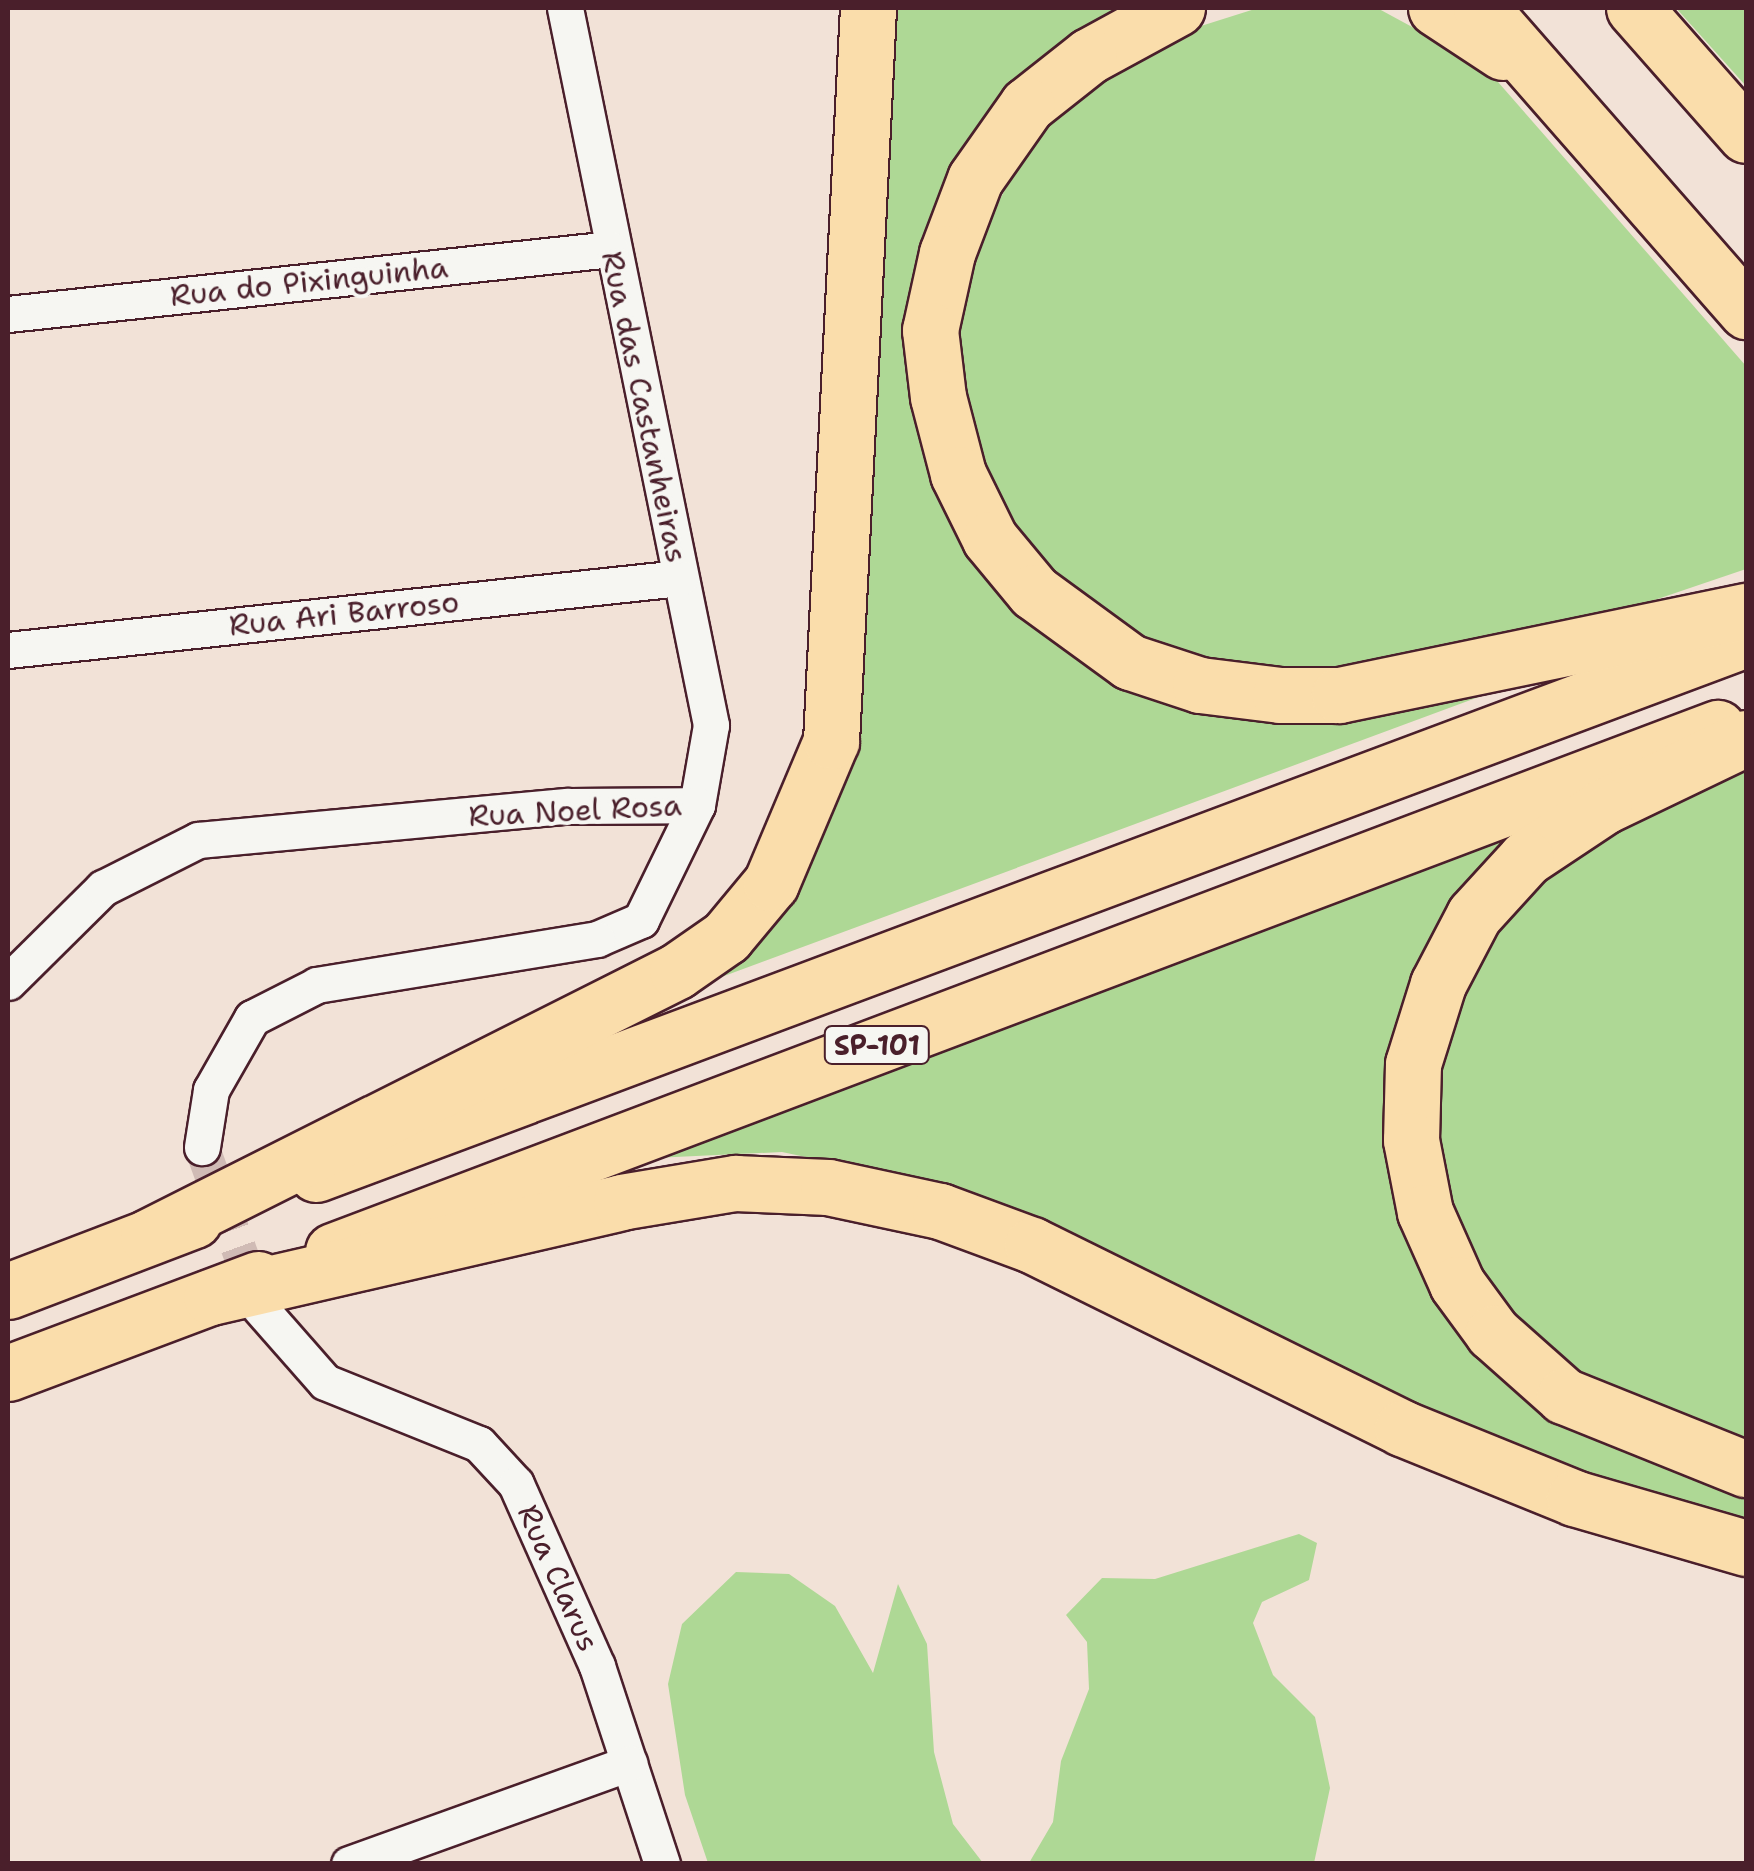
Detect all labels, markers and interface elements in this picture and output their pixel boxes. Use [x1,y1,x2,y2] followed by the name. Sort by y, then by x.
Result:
[593,248,695,566] street label: Rua das Castanheiras
[168,250,450,314] street label: Rua do Pixinguinha
[227,584,461,644] street label: Rua Ari Barroso
[468,787,682,835] street label: Rua Noel Rosa
[822,1022,932,1068] road number: SP-101
[510,1499,606,1657] street label: Rua Clarus

